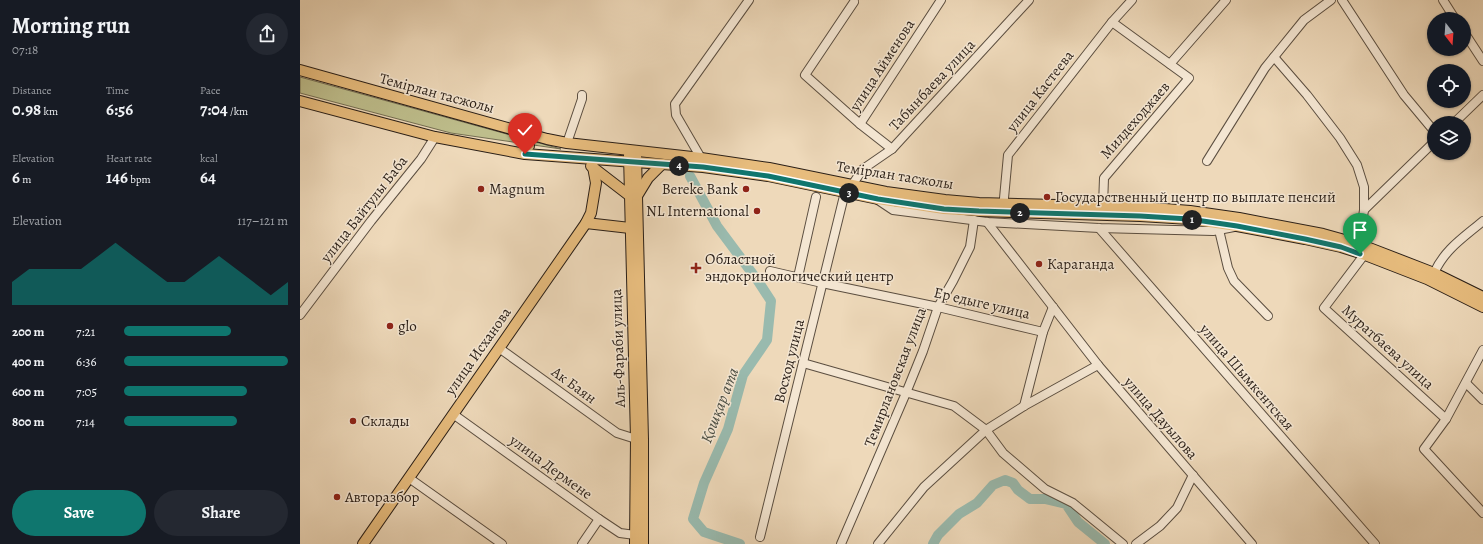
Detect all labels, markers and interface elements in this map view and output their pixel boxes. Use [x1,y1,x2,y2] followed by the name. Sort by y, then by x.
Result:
[12,11,130,41] text: Morning run
[1427,12,1471,56] north arrow
[1427,12,1471,160] map controls
[246,13,288,55] button: share
[844,15,919,116] street label: улица Айменова
[884,35,980,135] street label: Табынбаева улица
[12,41,38,58] text: 07:18
[1001,46,1078,137] street label: улица Кастеева
[1427,64,1471,108] button: locate
[377,68,497,118] street label: Темірлан тасжолы
[1096,77,1174,163] street label: Милдеходжаев
[12,83,51,98] text: Distance
[106,83,129,98] text: Time
[200,83,220,98] text: Pace
[12,98,41,121] text: 0.98
[106,98,133,121] text: 6:56
[200,98,228,121] text: 7:04
[41,104,58,119] text: km
[228,104,248,119] text: /km
[508,113,542,154] pin
[1427,116,1471,160] button: layers
[514,119,536,141] icon: check
[12,151,54,166] text: Elevation
[106,151,152,166] text: Heart rate
[200,151,218,166] text: kcal
[315,151,412,267] street label: улица Байтулы Баба
[669,156,689,176] pin: 4
[835,156,955,194] street label: Темірлан тасжолы
[676,158,682,173] text: 4
[12,166,20,189] text: 6
[106,166,128,189] text: 146
[200,166,216,189] text: 64
[20,172,31,187] text: m
[128,172,151,187] text: bpm
[489,179,545,199] place label: Magnum
[662,179,739,199] place label: Bereke Bank
[839,183,859,203] pin: 3
[476,184,486,194] marker: Magnum
[741,184,751,194] marker: Bereke Bank
[847,185,851,200] text: 3
[1055,187,1336,207] place label: Государственный центр по выплате пенсий
[1042,192,1052,202] marker: Государственный центр по выплате пенсий
[646,201,749,221] place label: NL International
[1010,203,1030,223] pin: 2
[1017,205,1023,220] text: 2
[752,206,762,216] marker: NL International
[1182,210,1202,230] pin: 1
[12,212,62,229] text: Elevation
[237,212,288,229] text: 117–121 m
[1190,212,1194,227] text: 1
[1343,213,1377,254] pin
[1349,219,1371,241] icon: arrive
[705,249,894,286] place label: Областной эндокринологический центр
[1047,254,1114,274] place label: Караганда
[1034,259,1044,269] marker: Караганда
[690,262,702,274] marker: Областной эндокринологический центр
[932,282,1032,324] street label: Ер едыге улица
[606,288,630,409] street label: Аль-Фараби улица
[1338,300,1438,394] street label: Муратбаева улица
[440,303,516,400] street label: улица Исханова
[859,304,931,450] street label: Темирлановская улица
[398,316,417,336] place label: glo
[769,317,809,405] street label: Восход улица
[1195,319,1299,435] street label: улица Шымкентская
[385,321,395,331] marker: glo
[12,323,45,340] text: 200 m
[76,323,95,340] text: 7:21
[12,353,44,370] text: 400 m
[76,353,97,370] text: 6:36
[547,361,601,408] street label: Ак Баян
[695,364,744,446] water label: Қошқар ата
[1119,372,1203,464] street label: улица Дауылова
[12,383,44,400] text: 600 m
[76,383,97,400] text: 7:05
[361,411,410,431] place label: Склады
[12,413,44,430] text: 800 m
[76,413,95,430] text: 7:14
[348,416,358,426] marker: Склады
[505,430,597,504] street label: улица Дермене
[344,487,420,507] place label: Авторазбор
[12,490,146,536] button: Save
[154,490,288,536] button: Share
[332,492,342,502] marker: Авторазбор

